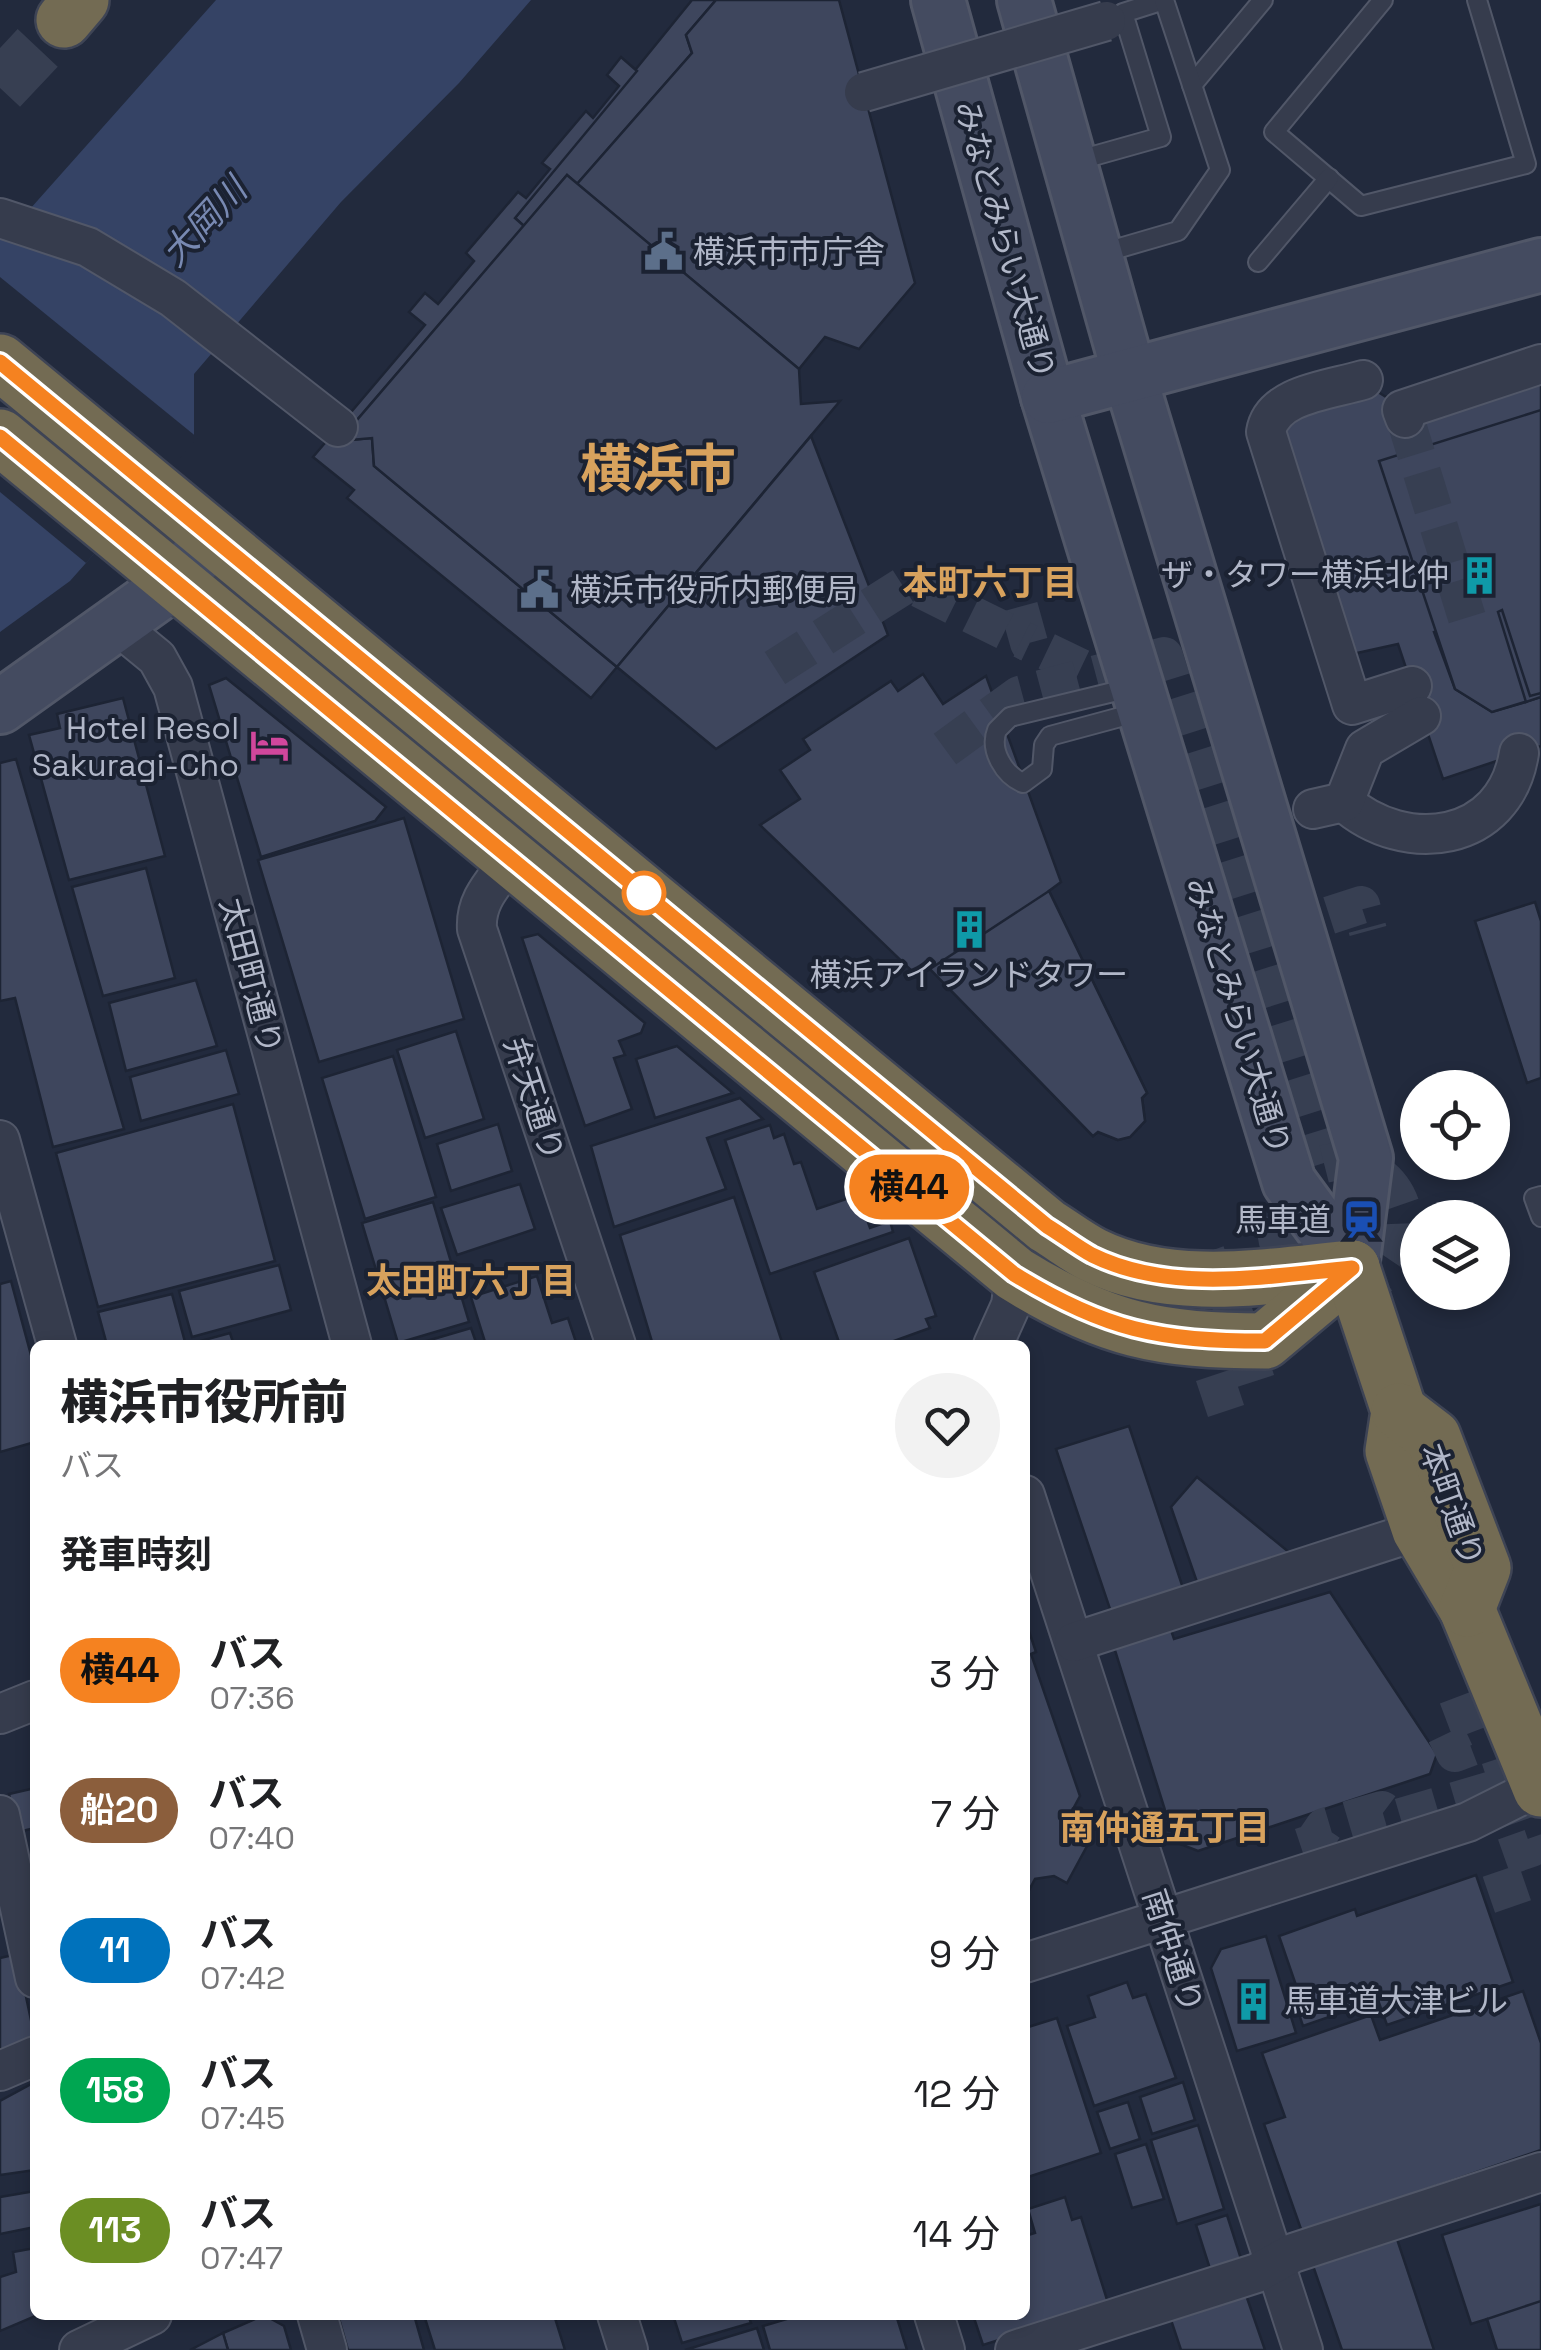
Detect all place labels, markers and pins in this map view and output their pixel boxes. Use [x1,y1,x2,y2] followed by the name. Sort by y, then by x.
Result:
[642,231,684,273] public building icon: 横浜市市庁舎
[693,232,885,272] place label: 横浜市市庁舎
[1458,554,1500,596] building icon: ザ・タワー横浜北仲
[1161,555,1449,595] place label: ザ・タワー横浜北仲
[519,569,561,611] public building icon: 横浜市役所内郵便局
[570,570,858,610] place label: 横浜市役所内郵便局
[32,708,239,785] place label: Hotel Resol Sakuragi-Cho
[248,725,290,767] hotel icon: Hotel Resol Sakuragi-Cho
[623,872,665,914] unlabelled marker
[948,909,990,951] building icon: 横浜アイランドタワー
[810,955,1128,995] place label: 横浜アイランドタワー
[1340,1199,1382,1241] station icon: 馬車道
[1235,1200,1331,1240] place label: 馬車道
[1233,1980,1275,2022] building icon: 馬車道大津ビル
[1284,1981,1508,2021] place label: 馬車道大津ビル

